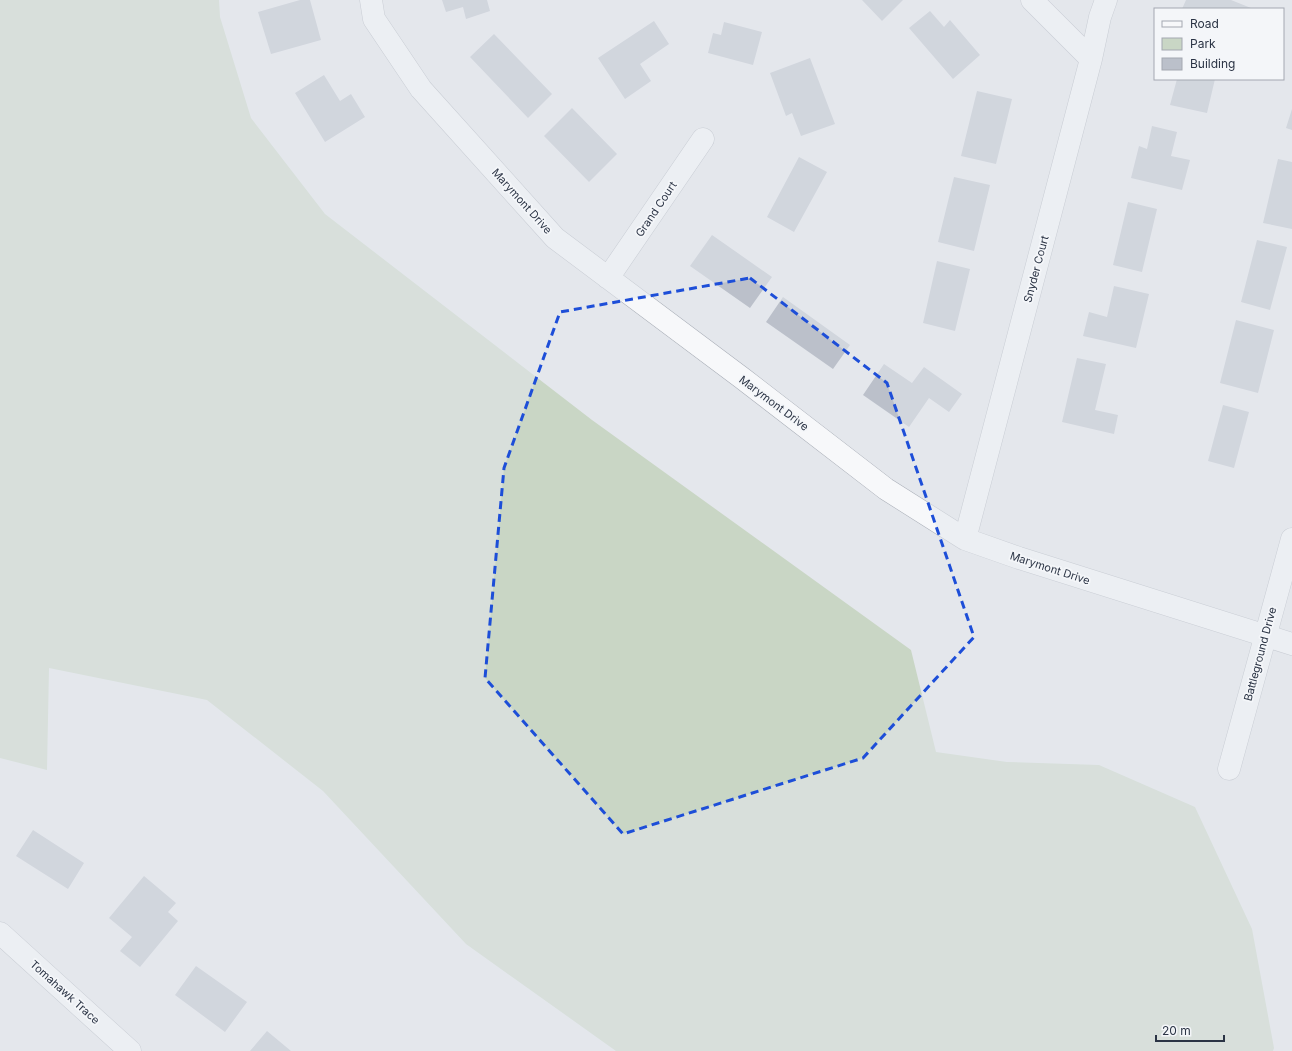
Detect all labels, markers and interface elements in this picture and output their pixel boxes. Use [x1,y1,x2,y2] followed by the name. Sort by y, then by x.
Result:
[1154,8,1284,80] legend
[1190,16,1219,31] text: Road
[1190,36,1216,51] text: Park
[1190,56,1235,71] text: Building
[489,165,555,237] street label: Marymont Drive
[632,178,680,239] street label: Grand Court
[1020,234,1052,304] street label: Snyder Court
[737,372,811,434] street label: Marymont Drive
[1008,548,1092,588] street label: Marymont Drive
[1241,605,1279,703] street label: Battleground Drive
[27,957,103,1027] street label: Tomahawk Trace
[1156,1017,1224,1043] scale bar
[1162,1023,1191,1038] text: 20 m

